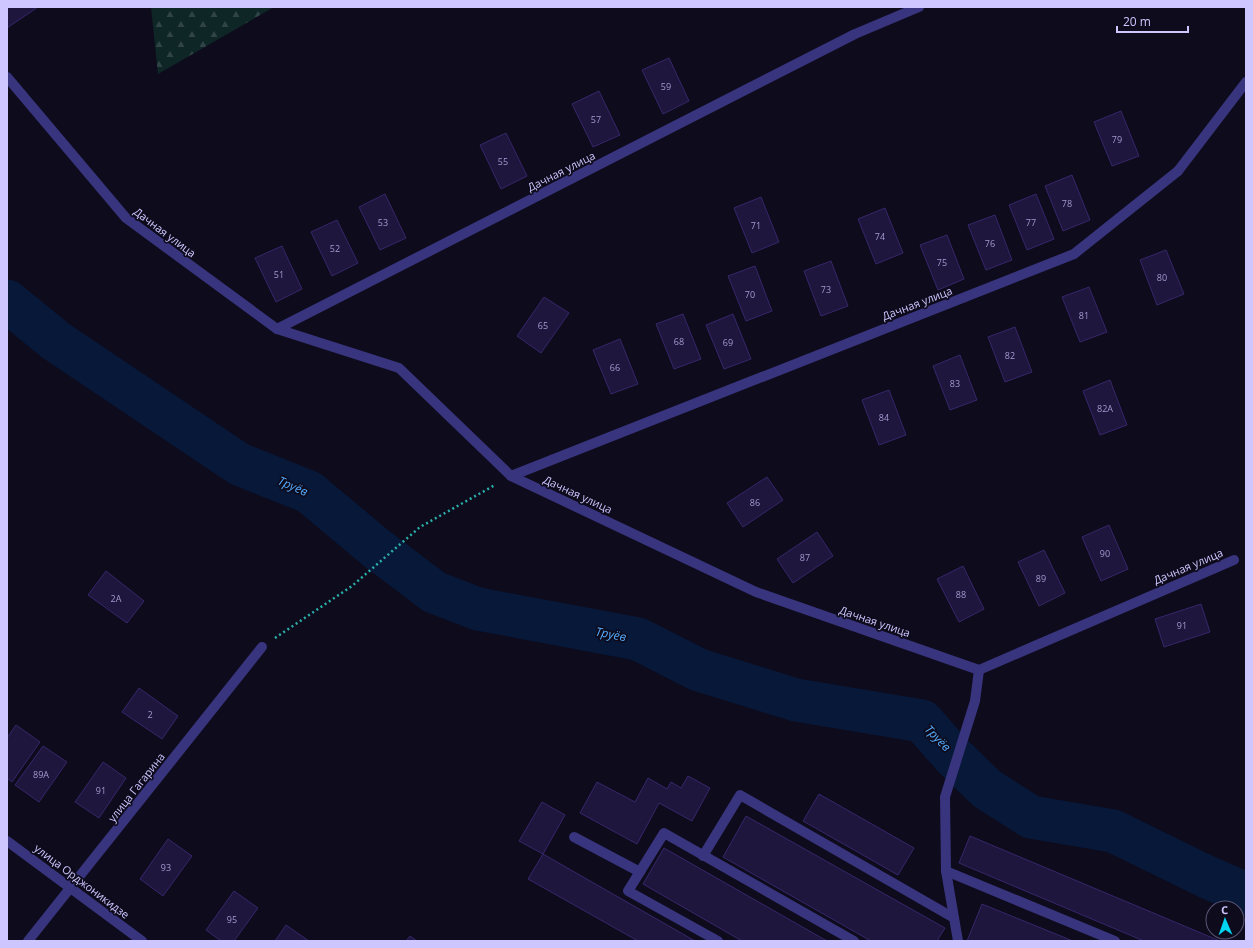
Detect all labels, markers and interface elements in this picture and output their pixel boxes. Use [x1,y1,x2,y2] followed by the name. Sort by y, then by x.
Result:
[1117,8,1188,34] scale bar
[1123,13,1151,30] text: 20 m
[661,80,671,93] house number: 59
[591,113,601,126] house number: 57
[1112,133,1122,146] house number: 79
[525,147,597,195] street label: Дачная улица
[498,155,508,168] house number: 55
[1062,197,1072,210] house number: 78
[131,204,199,260] street label: Дачная улица
[378,216,388,229] house number: 53
[1026,216,1036,229] house number: 77
[751,219,761,232] house number: 71
[875,230,885,243] house number: 74
[985,237,995,250] house number: 76
[330,242,340,255] house number: 52
[937,256,947,269] house number: 75
[274,268,284,281] house number: 51
[1157,271,1167,284] house number: 80
[821,283,831,296] house number: 73
[880,283,954,323] street label: Дачная улица
[745,288,755,301] house number: 70
[1079,309,1089,322] house number: 81
[538,319,548,332] house number: 65
[674,335,684,348] house number: 68
[723,336,733,349] house number: 69
[1005,349,1015,362] house number: 82
[610,361,620,374] house number: 66
[950,377,960,390] house number: 83
[1097,402,1113,415] house number: 82А
[879,411,889,424] house number: 84
[275,472,311,500] water label: Труёв
[541,472,615,516] street label: Дачная улица
[750,496,760,509] house number: 86
[1151,545,1225,587] street label: Дачная улица
[1100,547,1110,560] house number: 90
[800,551,810,564] house number: 87
[1036,572,1046,585] house number: 89
[956,588,966,601] house number: 88
[111,592,122,605] house number: 2А
[838,602,912,640] street label: Дачная улица
[1177,619,1187,632] house number: 91
[594,623,628,645] water label: Труёв
[147,708,153,721] house number: 2
[921,721,955,755] water label: Труёв
[104,749,168,825] street label: улица Гагарина
[33,768,49,781] house number: 89А
[96,784,106,797] house number: 91
[31,840,133,922] street label: улица Орджоникидзе
[161,861,171,874] house number: 93
[1205,900,1245,940] north arrow
[1221,902,1228,917] text: С
[227,913,237,926] house number: 95

